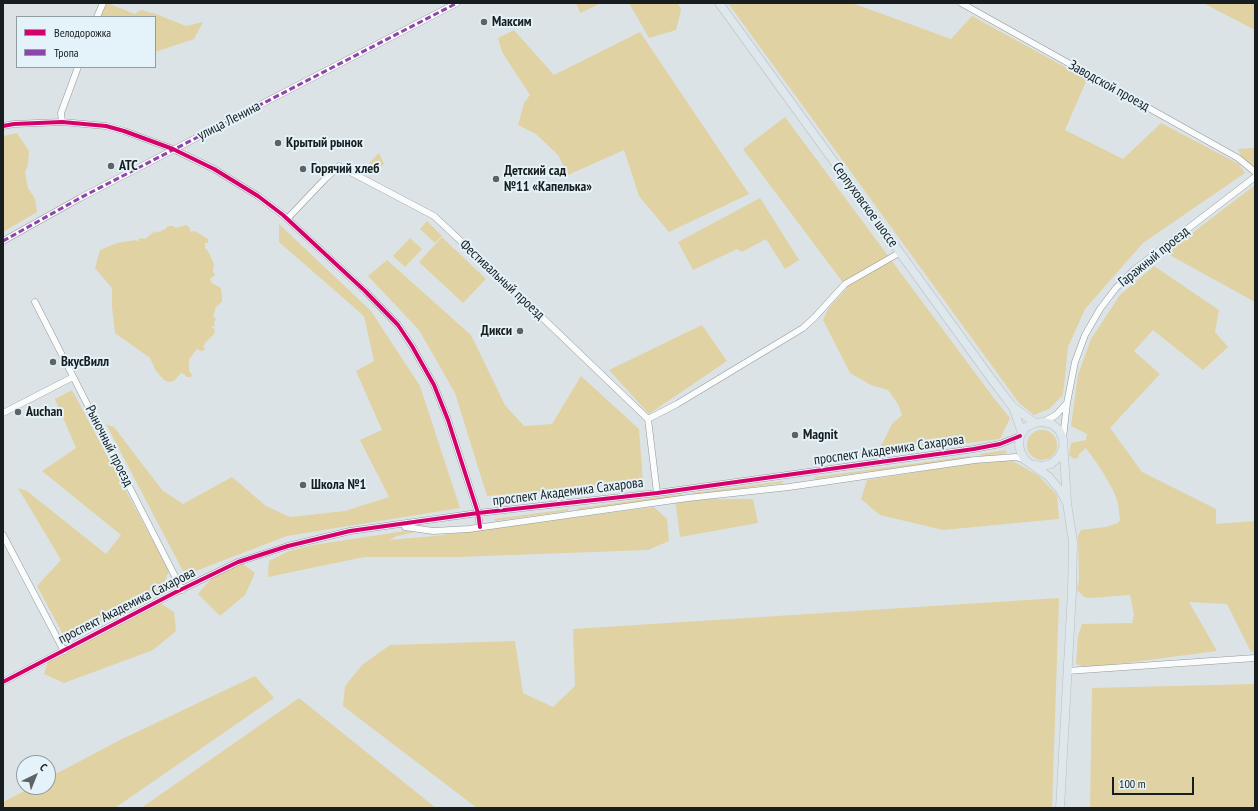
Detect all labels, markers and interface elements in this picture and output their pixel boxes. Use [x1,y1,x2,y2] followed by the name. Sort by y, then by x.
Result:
[492,14,532,30] place label: Максим
[16,16,156,68] legend
[479,17,489,27] marker: Максим
[54,25,111,40] text: Велодорожка
[54,45,79,60] text: Тропа
[1066,57,1152,115] street label: Заводской проезд
[195,98,263,144] street label: улица Ленина
[286,135,363,151] place label: Крытый рынок
[273,138,283,148] marker: Крытый рынок
[119,158,138,174] place label: АТС
[828,159,902,251] street label: Серпуховское шоссе
[106,161,116,171] marker: АТС
[311,161,380,177] place label: Горячий хлеб
[504,163,592,196] place label: Детский сад №11 «Капелька»
[298,164,308,174] marker: Горячий хлеб
[491,174,501,184] marker: Детский сад №11 «Капелька»
[1115,223,1193,291] street label: Гаражный проезд
[456,236,548,324] street label: Фестивальный проезд
[481,323,512,339] place label: Дикси
[515,326,525,336] marker: Дикси
[61,354,109,370] place label: ВкусВилл
[48,357,58,367] marker: ВкусВилл
[81,403,137,489] street label: Рыночный проезд
[26,404,63,420] place label: Auchan
[13,407,23,417] marker: Auchan
[803,427,838,443] place label: Magnit
[790,430,800,440] marker: Magnit
[813,431,965,469] street label: проспект Академика Сахарова
[492,474,644,510] street label: проспект Академика Сахарова
[311,477,366,493] place label: Школа №1
[298,480,308,490] marker: Школа №1
[56,564,198,648] street label: проспект Академика Сахарова
[16,755,56,795] north arrow
[37,760,50,774] text: С
[1114,769,1196,795] scale bar
[1119,776,1146,791] text: 100 m

